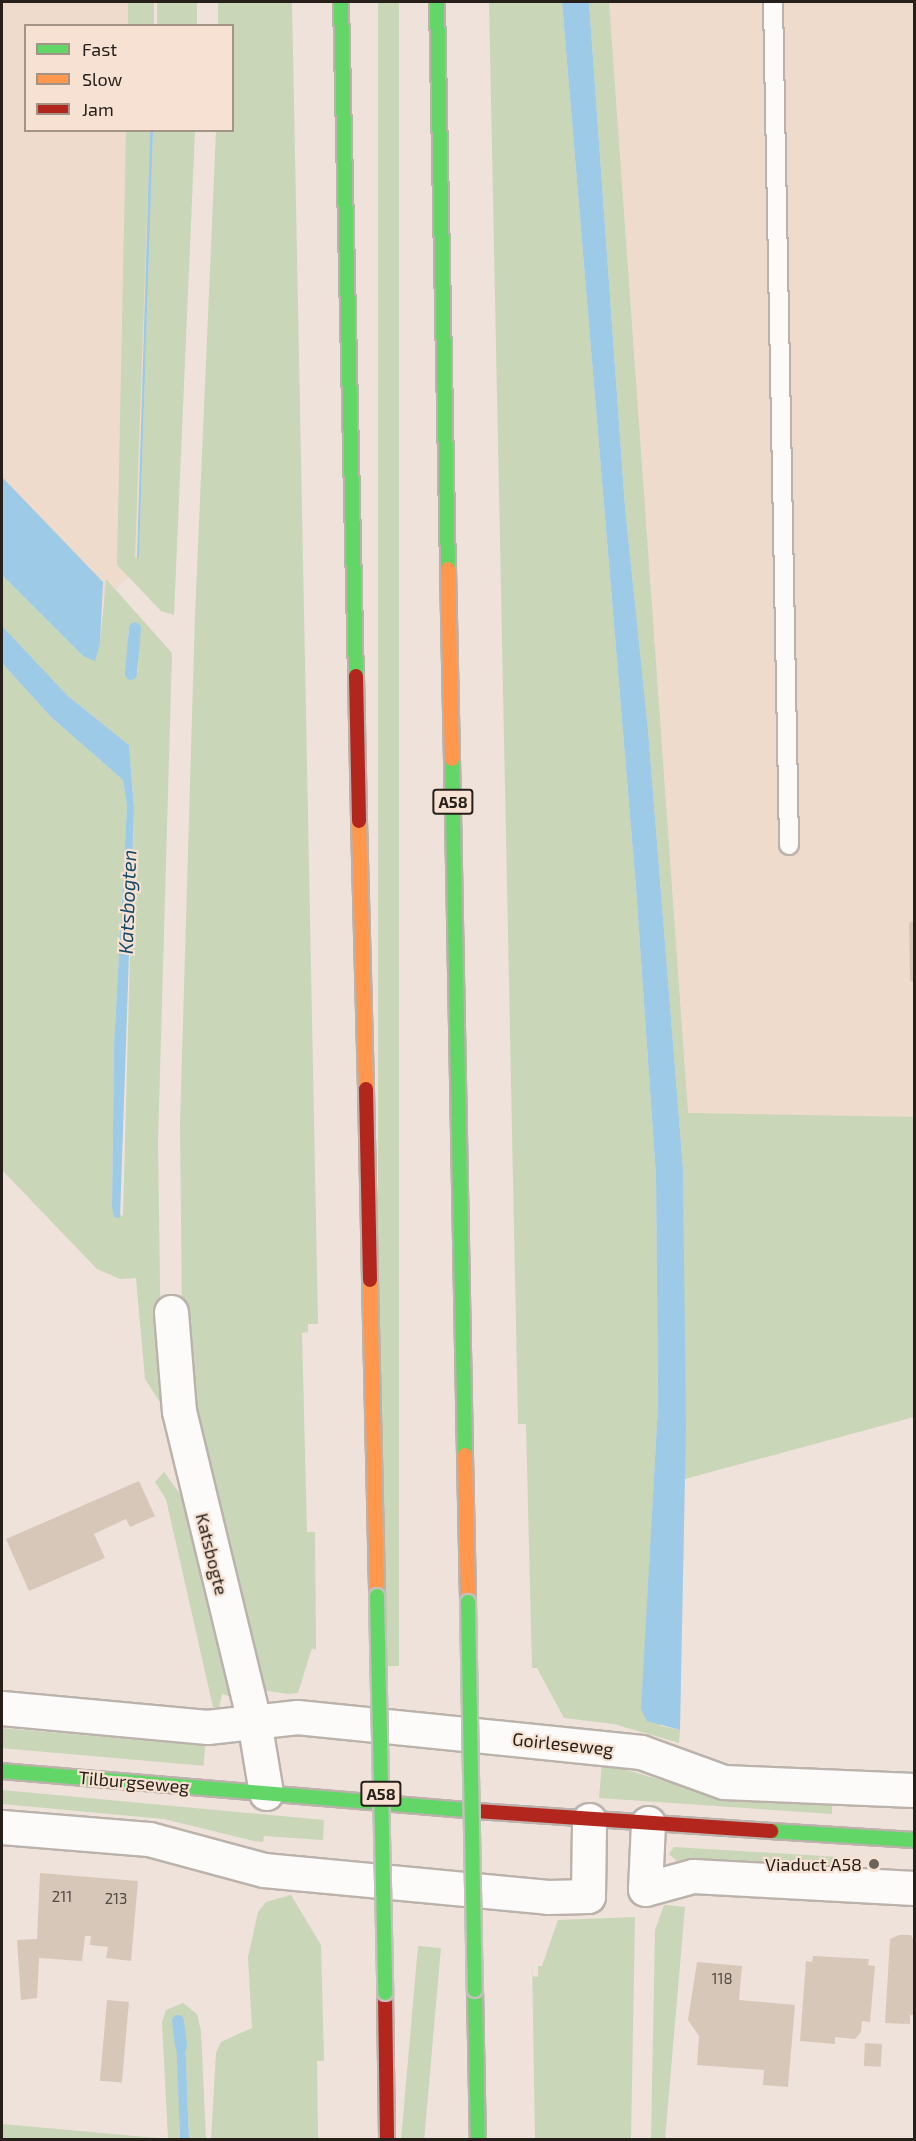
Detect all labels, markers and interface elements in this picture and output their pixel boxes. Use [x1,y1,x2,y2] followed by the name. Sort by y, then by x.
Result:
[24,24,234,132] legend
[82,38,117,60] text: Fast
[82,68,122,90] text: Slow
[82,98,114,120] text: Jam
[432,789,474,815] road number: A58
[113,849,141,955] water label: Katsbogten
[191,1511,233,1597] street label: Katsbogte
[511,1728,615,1760] street label: Goirleseweg
[78,1766,190,1798] street label: Tilburgseweg
[360,1781,402,1807] road number: A58
[765,1853,862,1875] place label: Viaduct A58
[867,1857,881,1871] marker: Viaduct A58
[52,1888,72,1906] house number: 211
[105,1890,127,1908] house number: 213
[711,1970,733,1988] house number: 118

